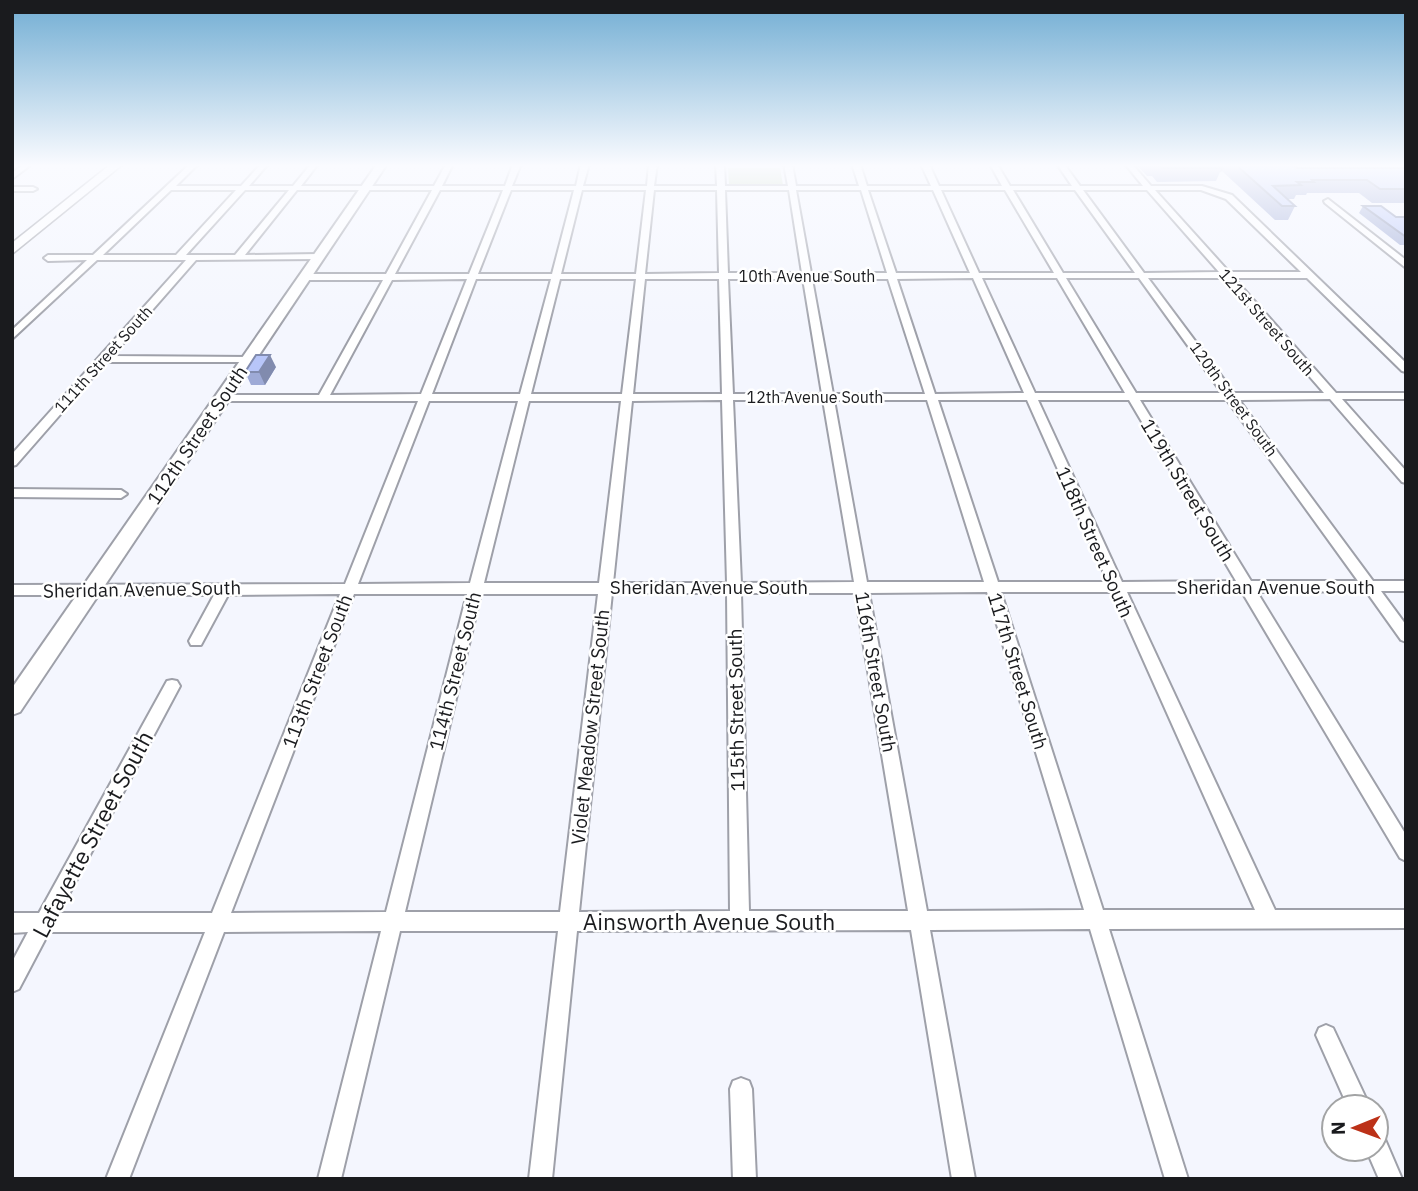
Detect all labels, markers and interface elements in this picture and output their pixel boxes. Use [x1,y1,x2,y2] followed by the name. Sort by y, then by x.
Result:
[1215,264,1319,380] street label: 121st Street South
[739,266,875,286] street label: 10th Avenue South
[50,301,156,417] street label: 111th Street South
[1186,338,1282,460] street label: 120th Street South
[142,361,252,509] street label: 112th Street South
[747,387,883,407] street label: 12th Avenue South
[1136,414,1240,566] street label: 119th Street South
[1051,463,1139,621] street label: 118th Street South
[43,575,241,603] street label: Sheridan Avenue South
[610,575,808,599] street label: Sheridan Avenue South
[1177,575,1375,599] street label: Sheridan Avenue South
[424,589,486,753] street label: 114th Street South
[850,590,902,754] street label: 116th Street South
[983,590,1053,752] street label: 117th Street South
[277,591,357,751] street label: 113th Street South
[566,608,614,846] street label: Violet Meadow Street South
[723,628,749,792] street label: 115th Street South
[25,725,159,943] street label: Lafayette Street South
[583,906,835,936] street label: Ainsworth Avenue South
[1320,1093,1390,1163] north arrow
[1326,1121,1350,1135] text: N

